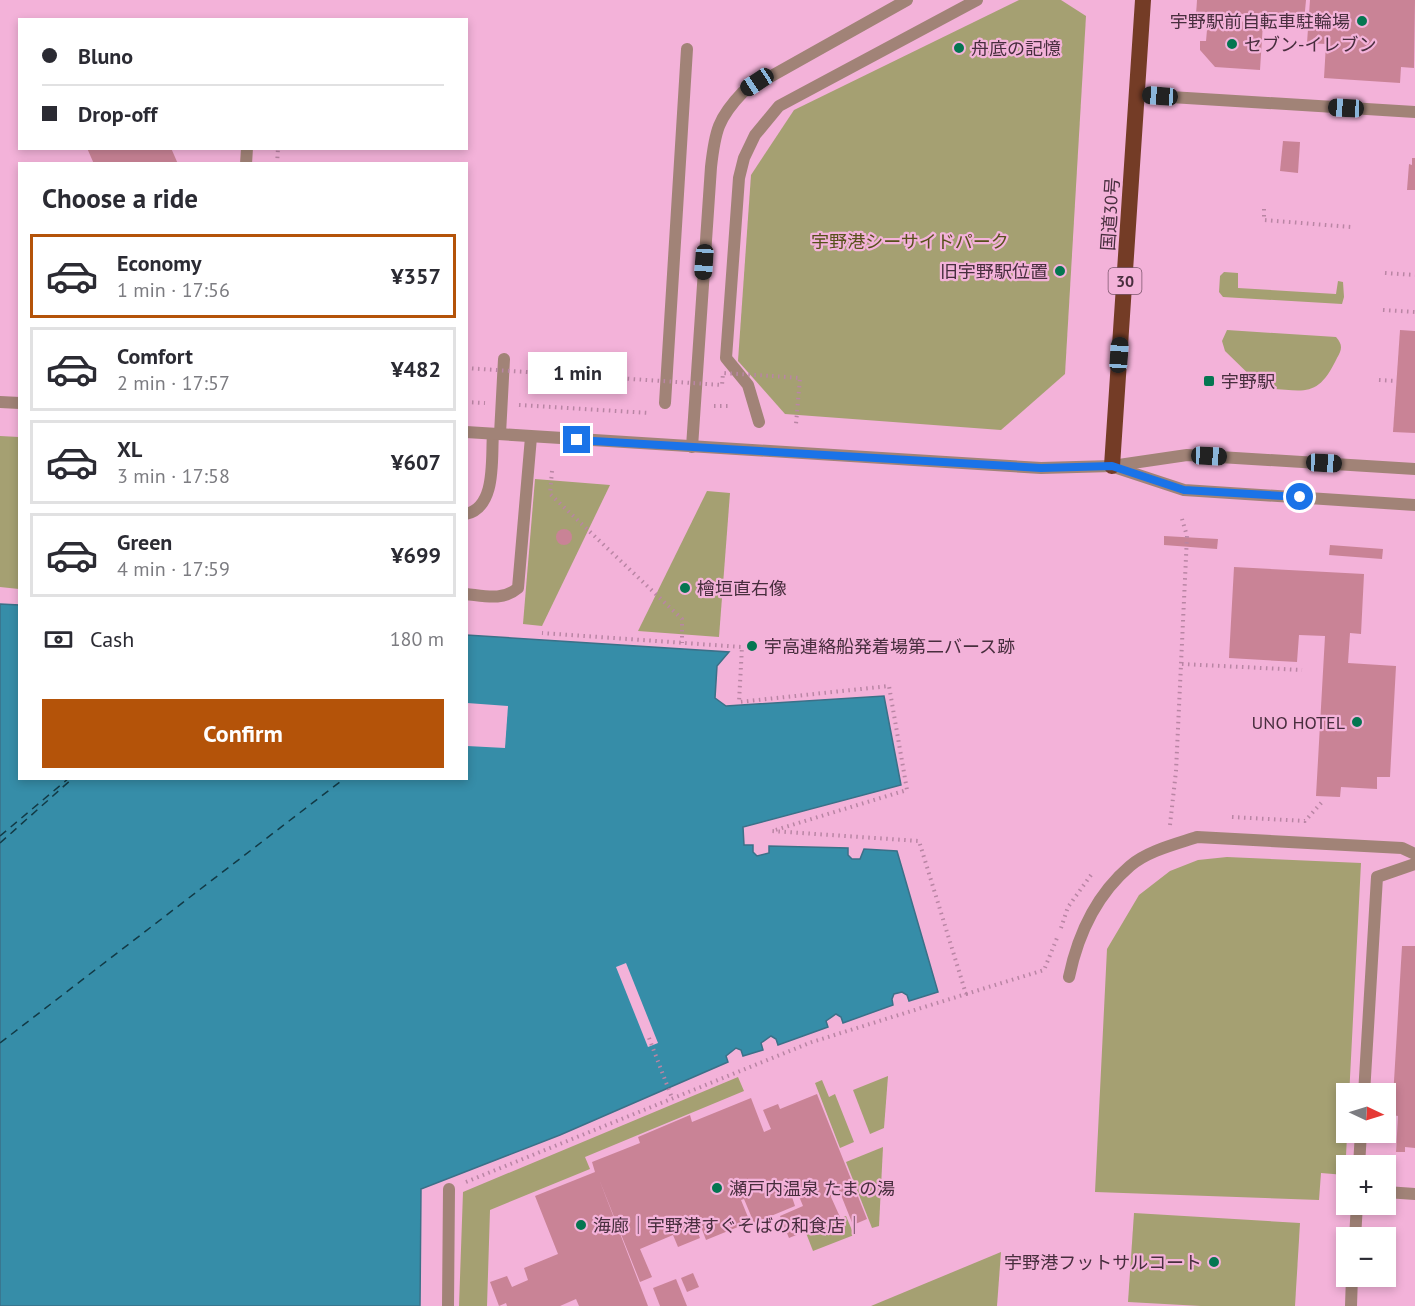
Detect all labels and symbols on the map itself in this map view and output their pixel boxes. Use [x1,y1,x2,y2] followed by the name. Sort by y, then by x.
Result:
[1170,10,1350,33] place label: 宇野駅前自転車駐輪場
[1355,14,1369,28] marker: 宇野駅前自転車駐輪場
[1244,33,1376,56] place label: セブン-イレブン
[971,37,1061,60] place label: 舟底の記憶
[1225,37,1239,51] marker: セブン-イレブン
[952,41,966,55] marker: 舟底の記憶
[737,65,777,99] car
[1141,86,1179,106] car
[1328,98,1364,118] car
[1096,176,1124,252] street label: 国道30号
[811,230,1009,253] park label: 宇野港シーサイドパーク
[694,243,714,281] car
[940,260,1048,283] place label: 旧宇野駅位置
[1053,264,1067,278] marker: 旧宇野駅位置
[1108,268,1142,294] road number: 30
[1109,336,1129,374] car
[528,353,626,395] callout: 1 min
[1221,370,1275,393] place label: 宇野駅
[1202,374,1216,388] marker: 宇野駅
[563,426,590,453] route end
[1191,446,1227,466] car
[1306,453,1342,473] car
[1286,483,1313,510] route start
[697,577,787,600] place label: 檜垣直右像
[678,581,692,595] marker: 檜垣直右像
[764,635,1015,658] place label: 宇高連絡船発着場第二バース跡
[745,639,759,653] marker: 宇高連絡船発着場第二バース跡
[1252,711,1345,734] place label: UNO HOTEL
[1350,715,1364,729] marker: UNO HOTEL
[1336,1083,1396,1143] north arrow
[729,1177,895,1200] place label: 瀬戸内温泉 たまの湯
[710,1181,724,1195] marker: 瀬戸内温泉 たまの湯
[593,1214,863,1237] place label: 海廊│宇野港すぐそばの和食店│
[574,1218,588,1232] marker: 海廊│宇野港すぐそばの和食店│
[1004,1251,1202,1274] place label: 宇野港フットサルコート
[1207,1255,1221,1269] marker: 宇野港フットサルコート

